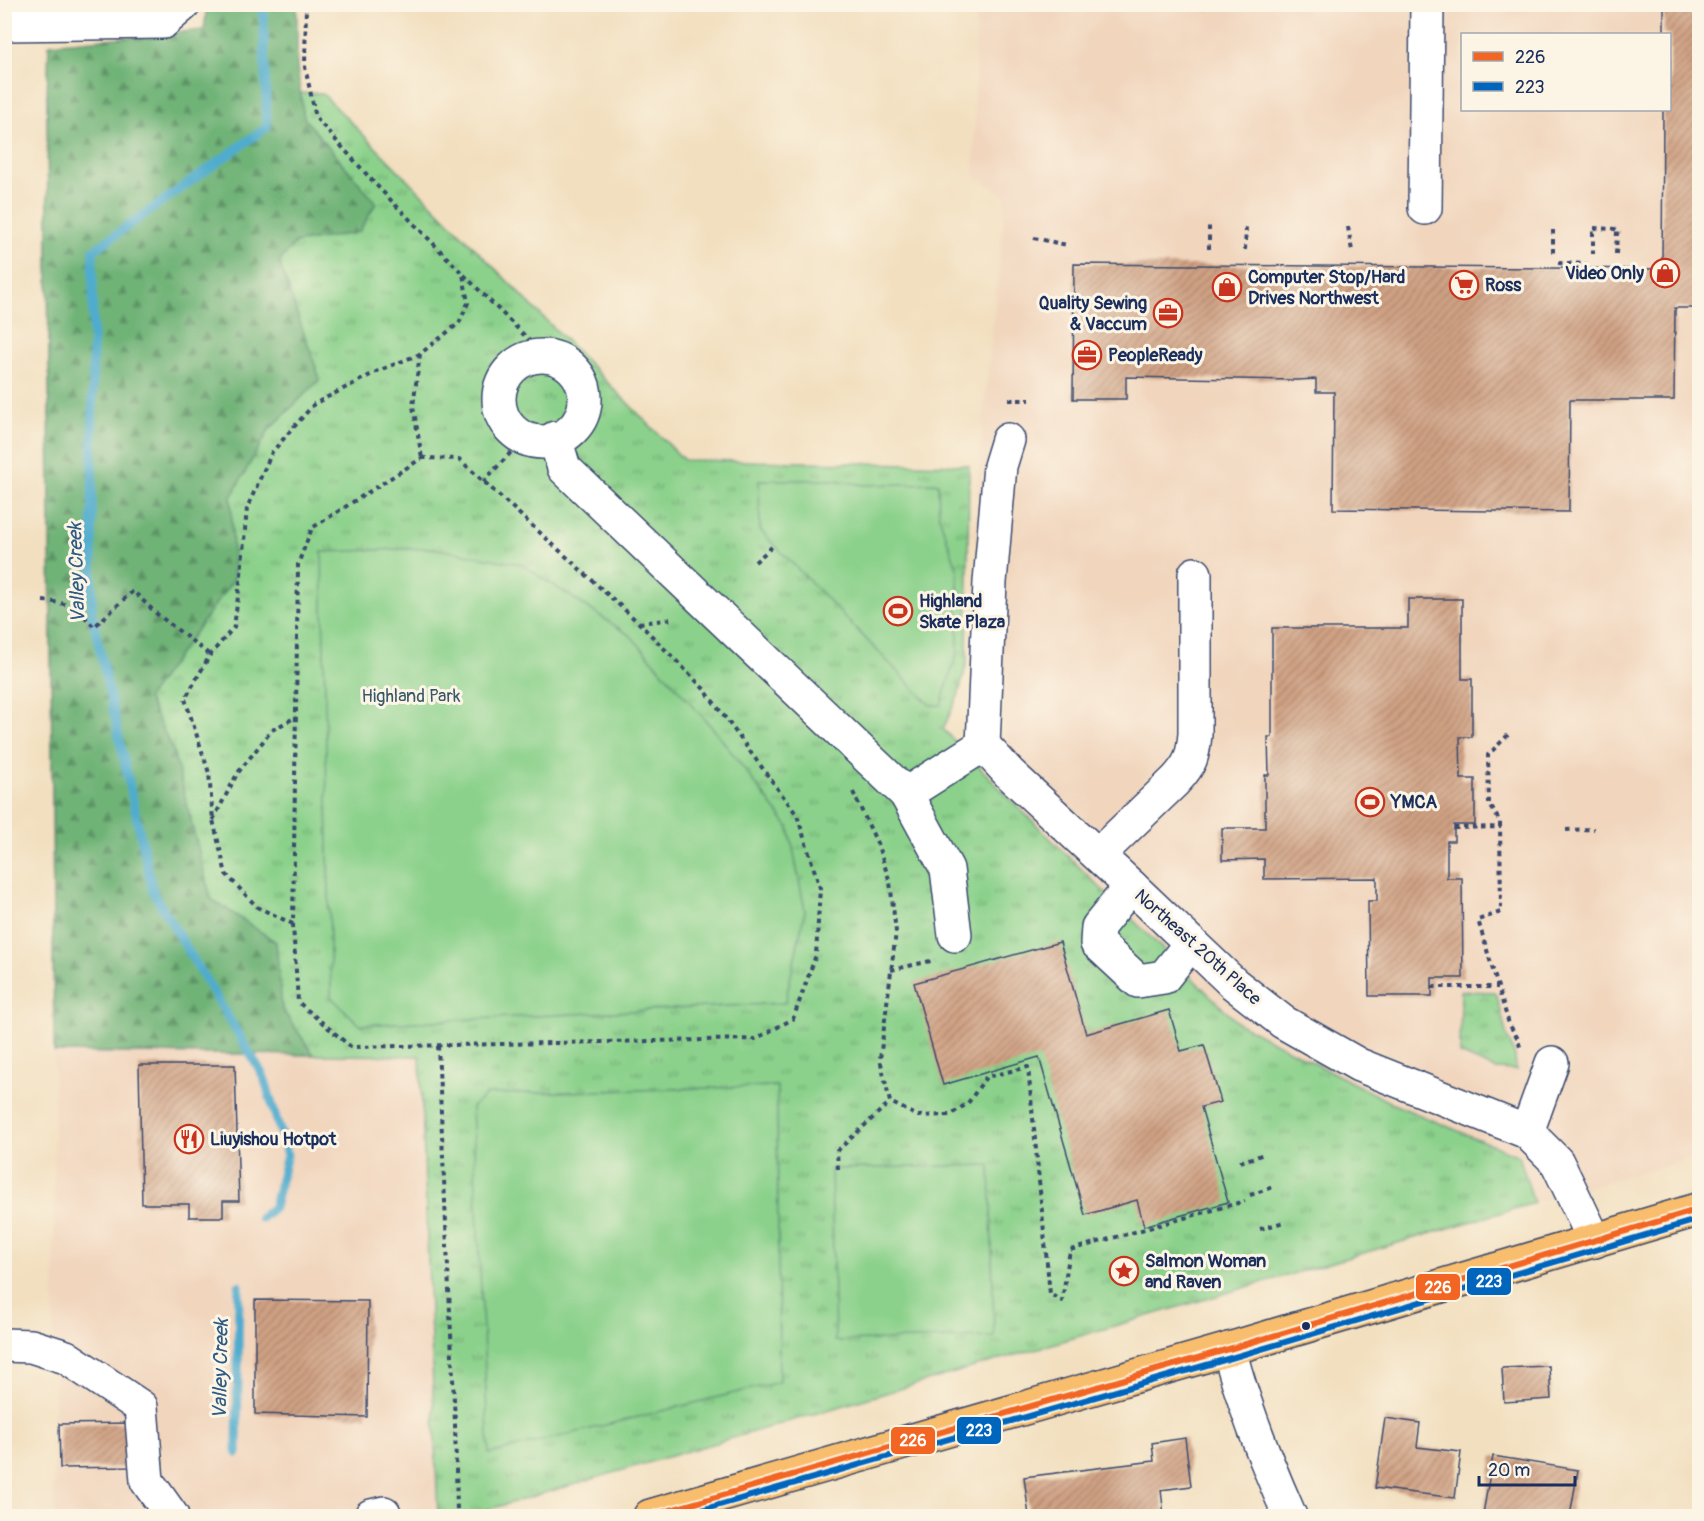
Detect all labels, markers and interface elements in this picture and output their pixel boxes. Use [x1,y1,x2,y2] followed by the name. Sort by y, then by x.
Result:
[1461,33,1671,111] legend
[1515,46,1546,69] text: 226
[1515,76,1545,99] text: 223
[1649,257,1681,289] shop icon: Video Only
[1565,262,1644,285] place label: Video Only
[1248,266,1406,310] place label: Computer Stop/Hard Drives Northwest
[1448,269,1480,301] supermarket icon: Ross
[1211,271,1243,303] shop icon: Computer Stop/Hard Drives Northwest
[1485,274,1522,297] place label: Ross
[1038,292,1147,336] place label: Quality Sewing & Vaccum
[1152,297,1184,329] office icon: Quality Sewing & Vaccum
[1071,339,1103,371] office icon: PeopleReady
[1108,344,1203,367] place label: PeopleReady
[62,521,91,624] water label: Valley Creek
[919,590,1006,634] place label: Highland Skate Plaza
[882,595,914,627] sports icon: Highland Skate Plaza
[362,685,461,708] park label: Highland Park
[1354,786,1386,818] sports icon: YMCA
[1390,791,1438,814] place label: YMCA
[1129,884,1266,1011] street label: Northeast 20th Place
[173,1123,205,1155] restaurant icon: Liuyishou Hotpot
[210,1128,337,1151] place label: Liuyishou Hotpot
[1145,1250,1266,1294] place label: Salmon Woman and Raven
[1108,1255,1140,1287] place icon: Salmon Woman and Raven
[1466,1267,1512,1296] line badge: 223
[1476,1272,1502,1292] text: 223
[1415,1273,1461,1301] line badge: 226
[1424,1278,1452,1298] text: 226
[207,1317,234,1420] water label: Valley Creek
[1300,1320,1312,1332] unlabelled marker
[956,1416,1002,1445] line badge: 223
[966,1421,992,1441] text: 223
[890,1426,936,1455] line badge: 226
[899,1431,927,1451] text: 226
[1479,1449,1575,1487] scale bar
[1488,1459,1530,1482] text: 20 m

